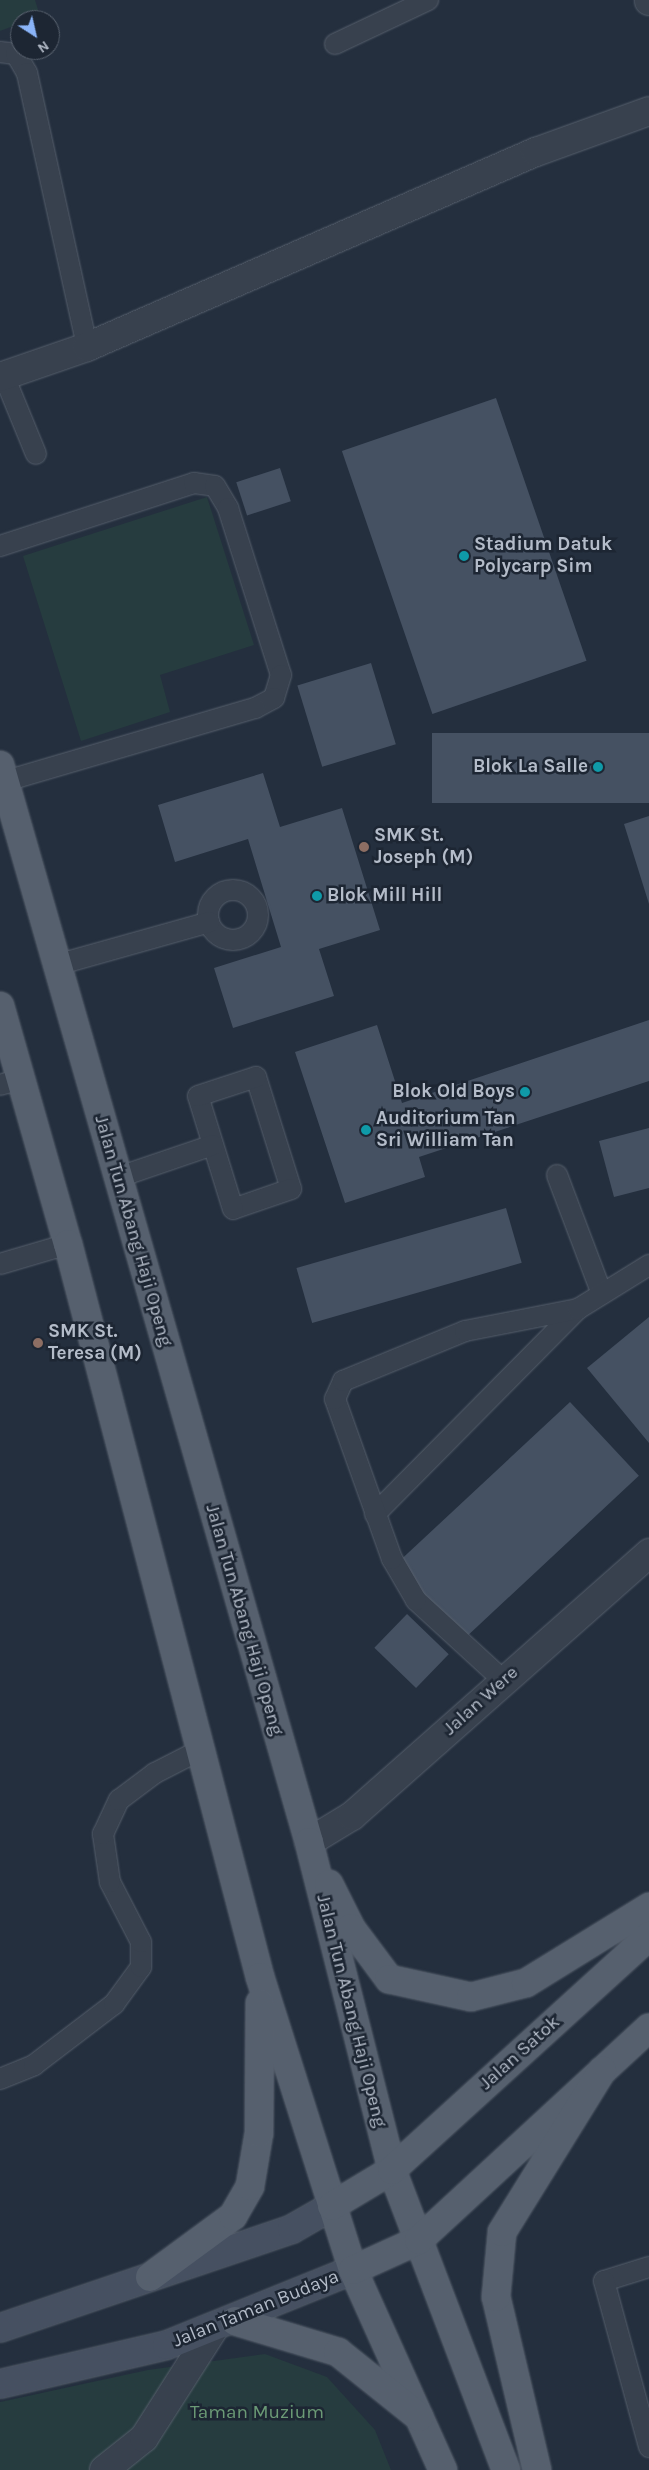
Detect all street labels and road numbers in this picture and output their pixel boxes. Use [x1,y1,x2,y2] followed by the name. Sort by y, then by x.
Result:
[89,1113,177,1349] street label: Jalan Tun Abang Haji Openg
[200,1502,288,1738] street label: Jalan Tun Abang Haji Openg
[439,1662,523,1740] street label: Jalan Were
[311,1892,391,2130] street label: Jalan Tun Abang Haji Openg
[475,2011,565,2095] street label: Jalan Satok
[170,2265,342,2353] street label: Jalan Taman Budaya

